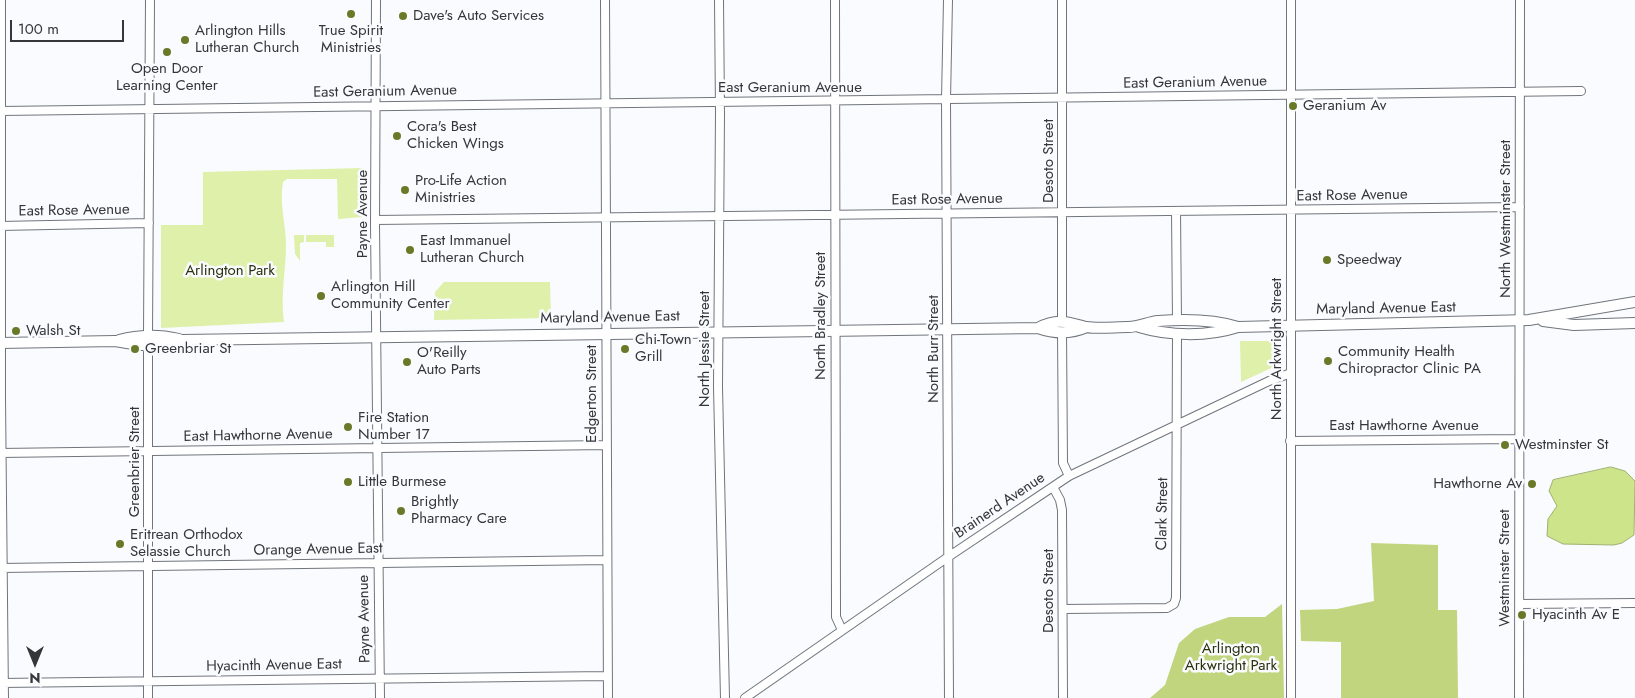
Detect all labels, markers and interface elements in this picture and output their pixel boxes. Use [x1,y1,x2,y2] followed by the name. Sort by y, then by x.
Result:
[413,7,544,25] place label: Dave's Auto Services
[345,8,357,20] marker: True Spirit Ministries
[12,10,126,42] scale bar
[397,10,409,22] marker: Dave's Auto Services
[18,18,59,40] text: 100 m
[195,22,299,57] place label: Arlington Hills Lutheran Church
[319,22,383,57] place label: True Spirit Ministries
[179,34,191,46] marker: Arlington Hills Lutheran Church
[161,46,173,58] marker: Open Door Learning Center
[116,60,218,95] place label: Open Door Learning Center
[1123,73,1267,93] street label: East Geranium Avenue
[718,79,862,97] street label: East Geranium Avenue
[313,82,457,102] street label: East Geranium Avenue
[1303,97,1386,115] place label: Geranium Av
[1287,100,1299,112] marker: Geranium Av
[407,118,504,153] place label: Cora's Best Chicken Wings
[1040,119,1058,203] street label: Desoto Street
[391,130,403,142] marker: Cora's Best Chicken Wings
[1497,140,1515,298] street label: North Westminster Street
[354,170,372,258] street label: Payne Avenue
[415,172,507,207] place label: Pro-Life Action Ministries
[399,184,411,196] marker: Pro-Life Action Ministries
[1296,186,1408,206] street label: East Rose Avenue
[891,190,1003,210] street label: East Rose Avenue
[18,201,130,221] street label: East Rose Avenue
[420,232,524,267] place label: East Immanuel Lutheran Church
[404,244,416,256] marker: East Immanuel Lutheran Church
[1337,251,1402,269] place label: Speedway
[812,252,830,380] street label: North Bradley Street
[1321,254,1333,266] marker: Speedway
[185,262,275,280] park label: Arlington Park
[331,278,450,313] place label: Arlington Hill Community Center
[1268,278,1286,420] street label: North Arkwright Street
[315,290,327,302] marker: Arlington Hill Community Center
[696,291,714,407] street label: North Jessie Street
[925,295,943,403] street label: North Burr Street
[1316,299,1456,319] street label: Maryland Avenue East
[540,308,680,328] street label: Maryland Avenue East
[26,322,80,340] place label: Walsh St
[10,325,22,337] marker: Walsh St
[635,331,692,366] place label: Chi-Town Grill
[145,340,231,358] place label: Greenbriar St
[129,343,141,355] marker: Greenbriar St
[619,343,631,355] marker: Chi-Town Grill
[1338,343,1481,378] place label: Community Health Chiropractor Clinic PA
[417,344,481,379] place label: O'Reilly Auto Parts
[583,345,601,443] street label: Edgerton Street
[1322,355,1334,367] marker: Community Health Chiropractor Clinic PA
[401,356,413,368] marker: O'Reilly Auto Parts
[126,407,144,517] street label: Greenbrier Street
[358,409,430,444] place label: Fire Station Number 17
[1329,417,1479,435] street label: East Hawthorne Avenue
[342,421,354,433] marker: Fire Station Number 17
[183,426,333,446] street label: East Hawthorne Avenue
[1515,436,1608,454] place label: Westminster St
[1499,439,1511,451] marker: Westminster St
[951,469,1049,543] street label: Brainerd Avenue
[358,473,446,491] place label: Little Burmese
[1433,475,1522,493] place label: Hawthorne Av
[342,476,354,488] marker: Little Burmese
[1153,477,1173,551] street label: Clark Street
[1526,478,1538,490] marker: Hawthorne Av
[411,493,507,528] place label: Brightly Pharmacy Care
[395,505,407,517] marker: Brightly Pharmacy Care
[1496,509,1514,627] street label: Westminster Street
[130,526,243,561] place label: Eritrean Orthodox Selassie Church
[114,538,126,550] marker: Eritrean Orthodox Selassie Church
[253,540,383,560] street label: Orange Avenue East
[1040,549,1058,633] street label: Desoto Street
[355,575,375,663] street label: Payne Avenue
[1532,606,1620,624] place label: Hyacinth Av E
[1516,609,1528,621] marker: Hyacinth Av E
[10,638,60,688] north arrow
[1185,640,1277,675] park label: Arlington Arkwright Park
[206,656,342,676] street label: Hyacinth Avenue East
[29,668,41,688] text: N

